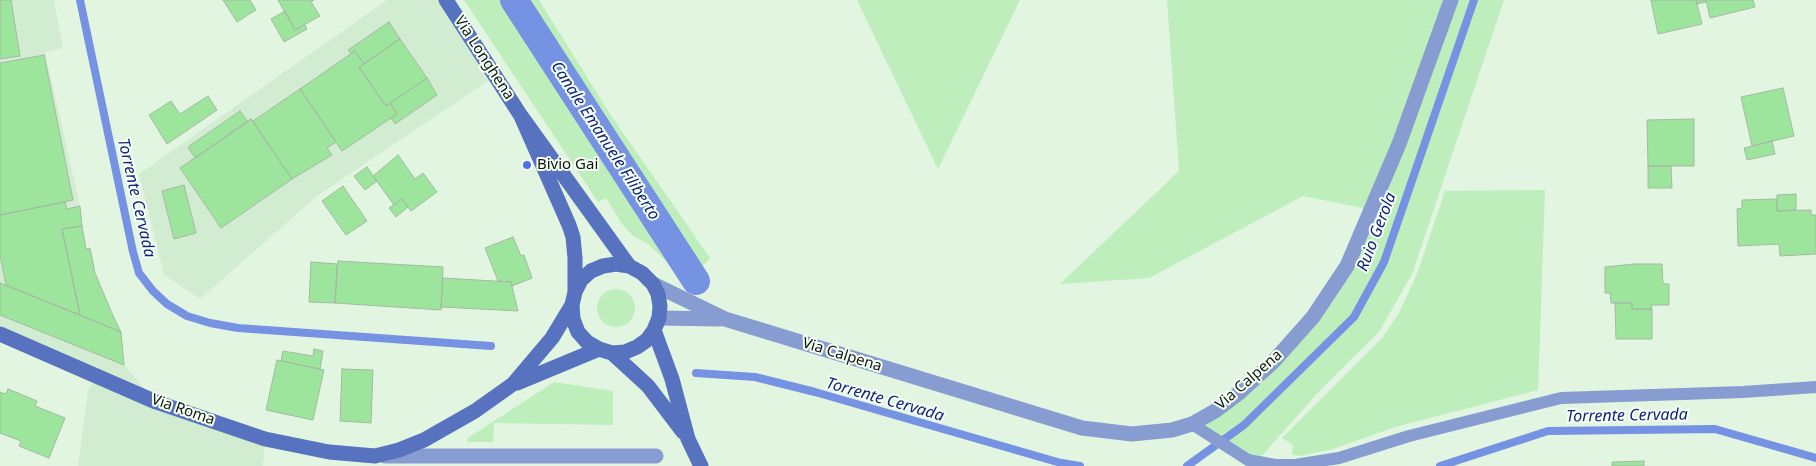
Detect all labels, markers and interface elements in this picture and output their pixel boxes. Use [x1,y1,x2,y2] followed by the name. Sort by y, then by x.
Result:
[450,13,518,103] street label: Via Longhena
[547,58,663,224] water label: Canale Emanuele Filiberto
[113,137,159,259] water label: Torrente Cervada
[537,156,598,174] place label: Bivio Gai
[521,159,533,171] marker: Bivio Gai
[1353,190,1401,274] water label: Ruio Gerola
[800,334,884,376] street label: Via Calpena
[1212,346,1286,414] street label: Via Calpena
[824,374,946,426] water label: Torrente Cervada
[149,391,217,429] street label: Via Roma
[1566,405,1688,427] water label: Torrente Cervada

